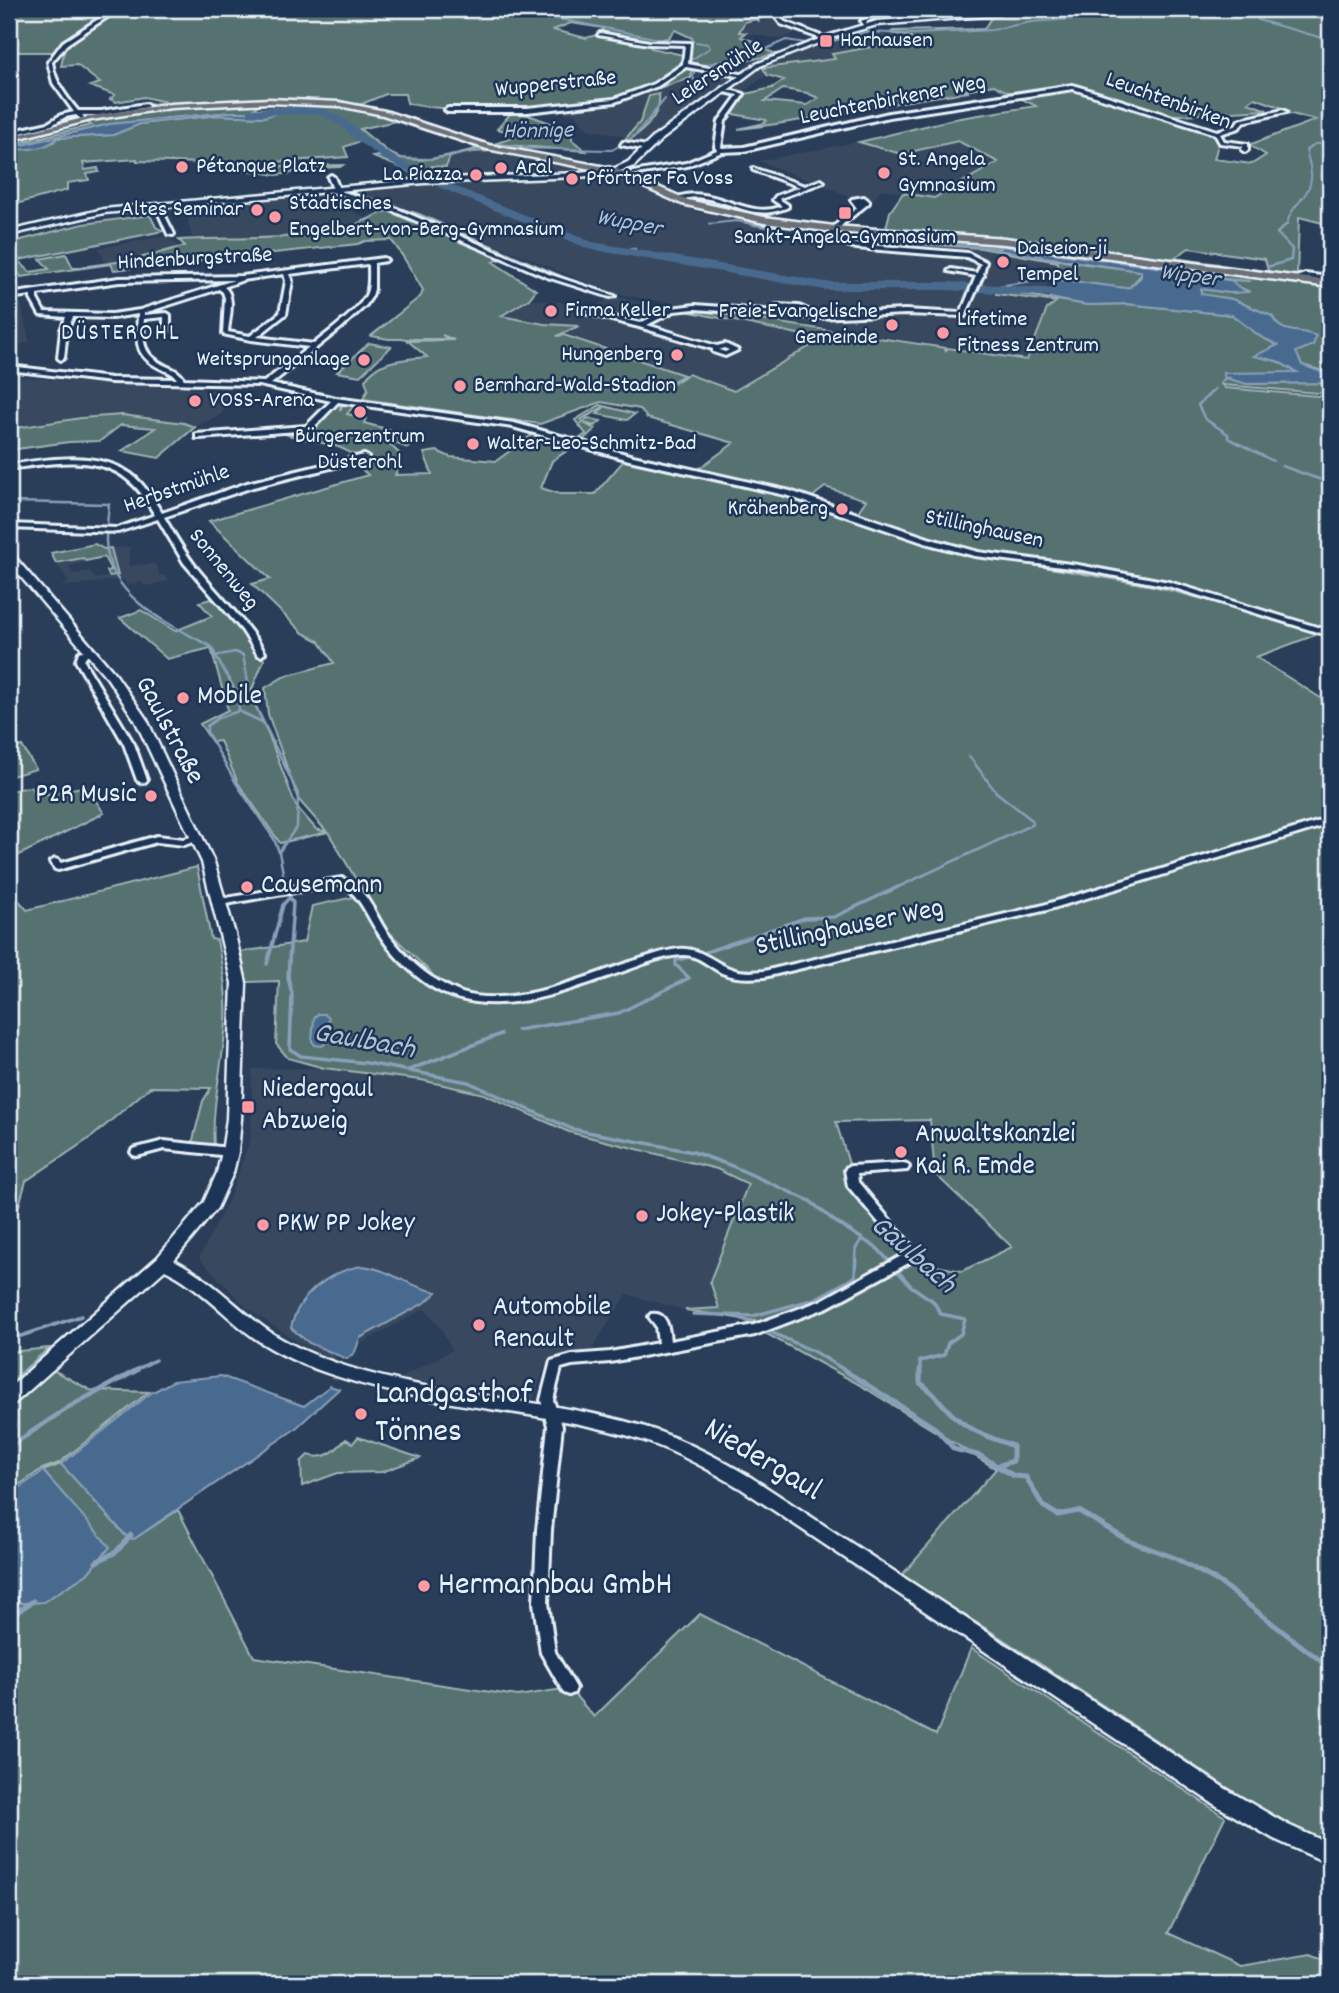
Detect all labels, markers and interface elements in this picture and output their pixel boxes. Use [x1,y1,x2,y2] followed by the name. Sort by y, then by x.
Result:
[840,25,933,58] place label: Harhausen
[665,31,771,115] street label: Leiersmühle
[818,33,834,49] marker: Harhausen
[494,62,618,108] street label: Wupperstraße
[1101,64,1235,140] street label: Leuchtenbirken
[797,67,989,135] street label: Leuchtenbirkener Weg
[502,114,575,150] water label: Hönnige
[898,144,996,203] place label: St. Angela Gymnasium
[196,151,326,184] place label: Pétanque Platz
[515,152,553,185] place label: Aral
[174,159,190,175] marker: Pétanque Platz
[383,159,463,192] place label: La Piazza
[493,160,509,176] marker: Aral
[586,163,733,196] place label: Pförtner Fa Voss
[876,165,892,181] marker: St. Angela Gymnasium
[468,167,484,183] marker: La Piazza
[564,171,580,187] marker: Pförtner Fa Voss
[289,188,564,247] place label: Städtisches Engelbert-von-Berg-Gymnasium
[121,194,243,227] place label: Altes Seminar
[594,201,668,248] water label: Wupper
[249,202,265,218] marker: Altes Seminar
[837,205,853,221] marker: Sankt-Angela-Gymnasium
[267,209,283,225] marker: Städtisches Engelbert-von-Berg-Gymnasium
[734,222,956,255] place label: Sankt-Angela-Gymnasium
[1017,233,1107,292] place label: Daiseion-ji Tempel
[117,239,273,281] street label: Hindenburgstraße
[995,254,1011,270] marker: Daiseion-ji Tempel
[1158,256,1225,298] water label: Wipper
[565,295,671,328] place label: Firma Keller
[719,296,878,355] place label: Freie Evangelische Gemeinde
[543,303,559,319] marker: Firma Keller
[957,304,1099,363] place label: Lifetime Fitness Zentrum
[61,317,181,351] district label: DÜSTEROHL
[884,317,900,333] marker: Freie Evangelische Gemeinde
[935,325,951,341] marker: Lifetime Fitness Zentrum
[561,339,663,372] place label: Hungenberg
[197,344,350,377] place label: Weitsprunganlage
[669,347,685,363] marker: Hungenberg
[356,352,372,368] marker: Weitsprunganlage
[474,370,676,403] place label: Bernhard-Wald-Stadion
[452,378,468,394] marker: Bernhard-Wald-Stadion
[209,385,315,418] place label: VOSS-Arena
[187,393,203,409] marker: VOSS-Arena
[352,404,368,420] marker: Bürgerzentrum Düsterohl
[295,421,425,480] place label: Bürgerzentrum Düsterohl
[487,428,697,461] place label: Walter-Leo-Schmitz-Bad
[465,436,481,452] marker: Walter-Leo-Schmitz-Bad
[119,456,235,524] street label: Herbstmühle
[727,493,828,526] place label: Krähenberg
[834,501,850,517] marker: Krähenberg
[922,501,1046,559] street label: Stillinghausen
[180,522,266,618] street label: Sonnenweg
[123,670,213,792] street label: Gaulstraße
[197,678,262,718] place label: Mobile
[175,690,191,706] marker: Mobile
[35,776,137,816] place label: P2R Music
[143,788,159,804] marker: P2R Music
[261,867,382,907] place label: Causemann
[239,879,255,895] marker: Causemann
[752,890,948,968] street label: Stillinghauser Weg
[310,1013,419,1073] water label: Gaulbach
[262,1071,374,1143] place label: Niedergaul Abzweig
[240,1099,256,1115] marker: Niedergaul Abzweig
[915,1116,1075,1188] place label: Anwaltskanzlei Kai R. Emde
[893,1144,909,1160] marker: Anwaltskanzlei Kai R. Emde
[656,1196,795,1236] place label: Jokey-Plastik
[277,1205,415,1245] place label: PKW PP Jokey
[859,1206,966,1307] water label: Gaulbach
[634,1208,650,1224] marker: Jokey-Plastik
[255,1217,271,1233] marker: PKW PP Jokey
[493,1289,611,1361] place label: Automobile Renault
[471,1317,487,1333] marker: Automobile Renault
[375,1372,533,1457] place label: Landgasthof Tönnes
[353,1406,369,1422] marker: Landgasthof Tönnes
[694,1407,830,1515] street label: Niedergaul
[438,1563,672,1610] place label: Hermannbau GmbH
[416,1578,432,1594] marker: Hermannbau GmbH

